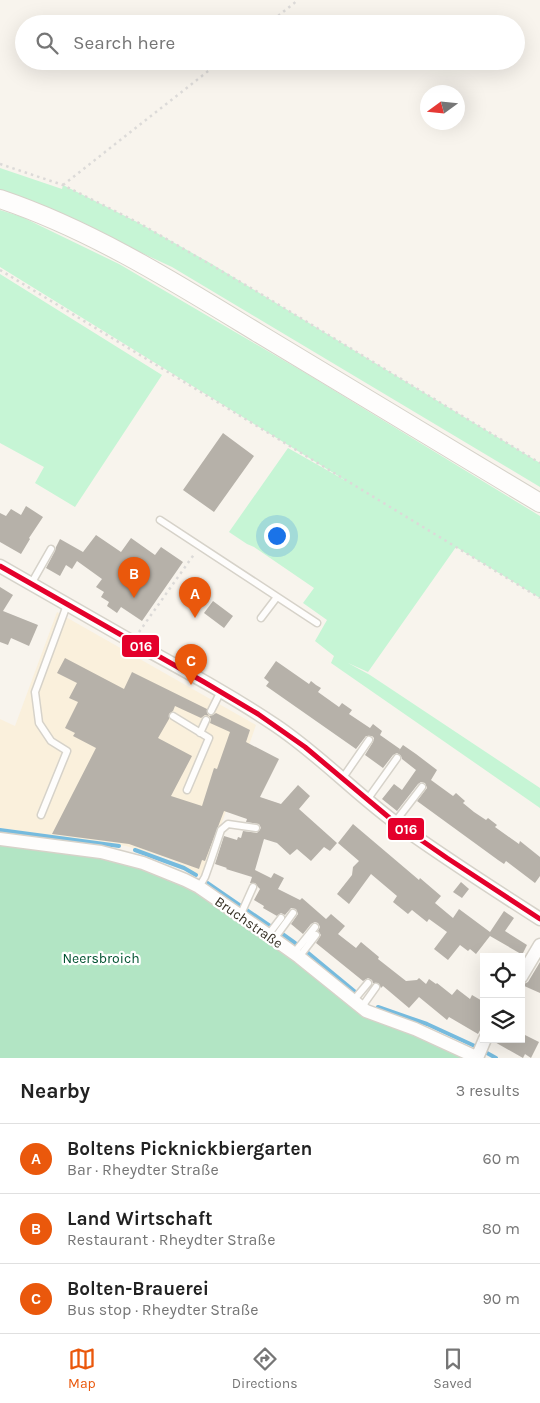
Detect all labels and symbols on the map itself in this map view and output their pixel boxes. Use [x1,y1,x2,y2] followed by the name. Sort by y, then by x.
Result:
[420,85,465,130] north arrow
[264,523,290,549] your location
[118,557,150,598] pin: B
[179,577,211,618] pin: A
[121,634,160,658] line badge: 016
[130,638,152,655] text: 016
[175,644,207,685] pin: C
[387,817,425,841] line badge: 016
[395,821,417,838] text: 016
[211,893,286,952] street label: Bruchstraße
[62,950,140,967] park label: Neersbroich

